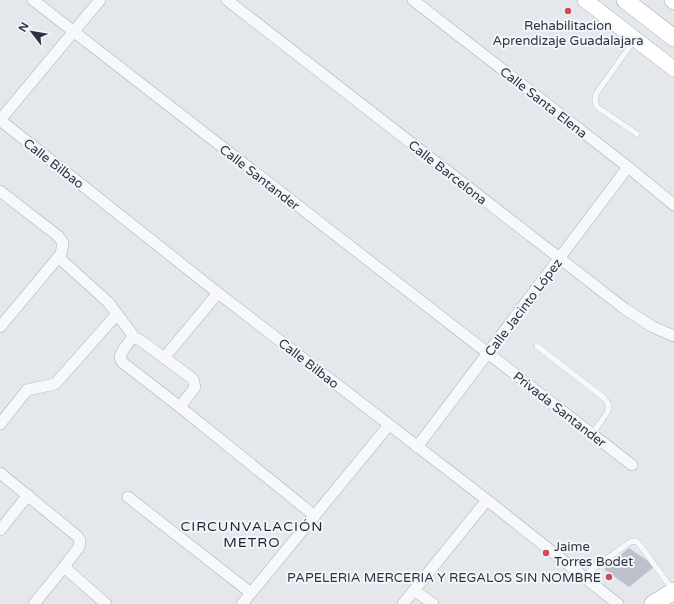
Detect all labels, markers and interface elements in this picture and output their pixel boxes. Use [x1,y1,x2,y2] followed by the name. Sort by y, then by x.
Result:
[563,6,573,16] marker: Rehabilitacion Aprendizaje Guadalajara
[12,12,52,52] north arrow
[492,18,644,49] place label: Rehabilitacion Aprendizaje Guadalajara
[16,20,32,34] text: N
[497,64,590,142] street label: Calle Santa Elena
[20,135,87,192] street label: Calle Bilbao
[405,137,490,208] street label: Calle Barcelona
[216,142,303,214] street label: Calle Santander
[482,255,566,360] street label: Calle Jacinto López
[275,335,342,392] street label: Calle Bilbao
[510,368,609,451] street label: Privada Santander
[180,518,324,551] district label: CIRCUNVALACIÓN METRO
[554,539,633,570] place label: Jaime Torres Bodet
[541,548,551,558] marker: Jaime Torres Bodet
[287,570,601,586] place label: PAPELERIA MERCERIA Y REGALOS SIN NOMBRE
[604,572,614,582] marker: PAPELERIA MERCERIA Y REGALOS SIN NOMBRE

